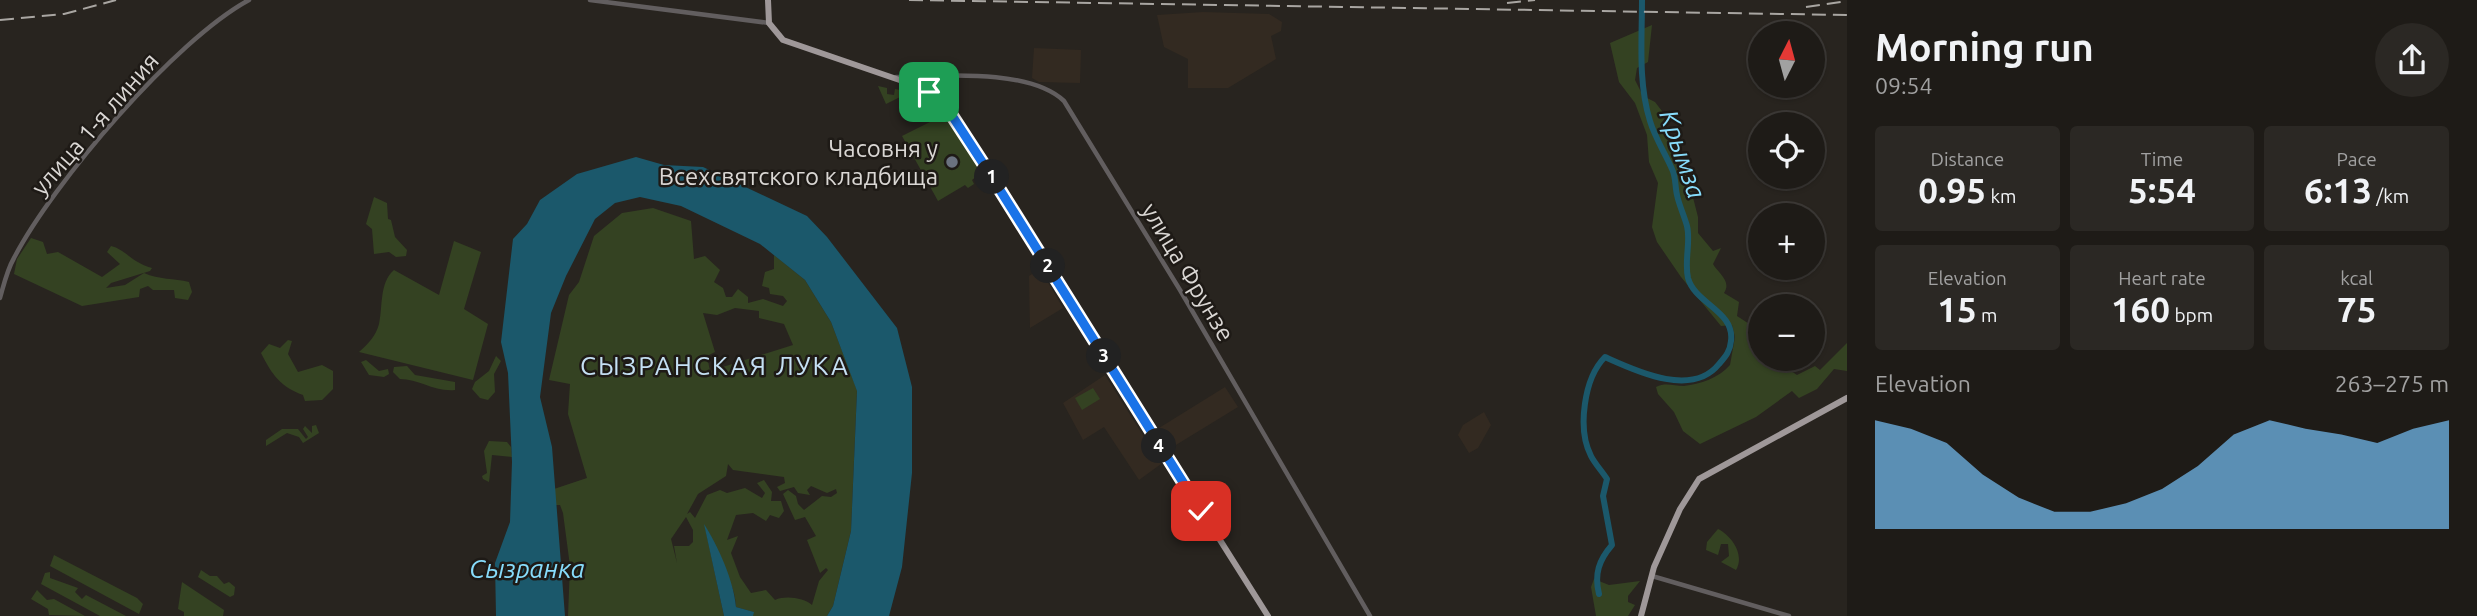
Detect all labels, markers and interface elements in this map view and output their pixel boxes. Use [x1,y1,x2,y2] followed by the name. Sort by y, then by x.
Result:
[1748,21,1825,98] north arrow
[1748,21,1825,371] map controls
[2375,23,2449,97] button: share
[1875,26,2094,68] text: Morning run
[26,47,164,201] street label: улица 1-я линия
[899,62,959,122] pin
[910,73,948,111] icon: arrive
[1875,73,1933,98] text: 09:54
[1654,106,1712,202] water label: Крымза
[1748,112,1825,189] button: locate
[659,135,938,190] place label: Часовня у Всехсвятского кладбища
[1931,148,2004,170] text: Distance
[2141,148,2183,170] text: Time
[2337,148,2377,170] text: Pace
[944,154,960,170] marker: Часовня у Всехсвятского кладбища
[974,160,1010,194] pin: 1
[986,165,997,187] text: 1
[1918,170,1986,210] text: 0.95
[2128,170,2196,210] text: 5:54
[2304,170,2372,210] text: 6:13
[1986,185,2016,207] text: km
[2372,185,2409,207] text: /km
[1136,198,1240,346] street label: улица Фрунзе
[1748,203,1825,280] button: +
[1030,248,1066,284] pin: 2
[1042,254,1053,276] text: 2
[1928,267,2007,289] text: Elevation
[2118,267,2206,289] text: Heart rate
[2340,267,2373,289] text: kcal
[1937,289,1977,329] text: 15
[2111,289,2170,329] text: 160
[2337,289,2376,329] text: 75
[1748,294,1825,371] button: −
[1977,304,1997,326] text: m
[2170,304,2213,326] text: bpm
[1086,338,1122,374] pin: 3
[1098,344,1109,366] text: 3
[580,351,850,380] district label: СЫЗРАНСКАЯ ЛУКА
[1875,371,1971,396] text: Elevation
[2335,371,2449,396] text: 263–275 m
[1142,428,1176,464] pin: 4
[1153,434,1164,456] text: 4
[1171,481,1231,541] pin
[1182,492,1220,530] icon: check
[469,554,585,583] water label: Сызранка

